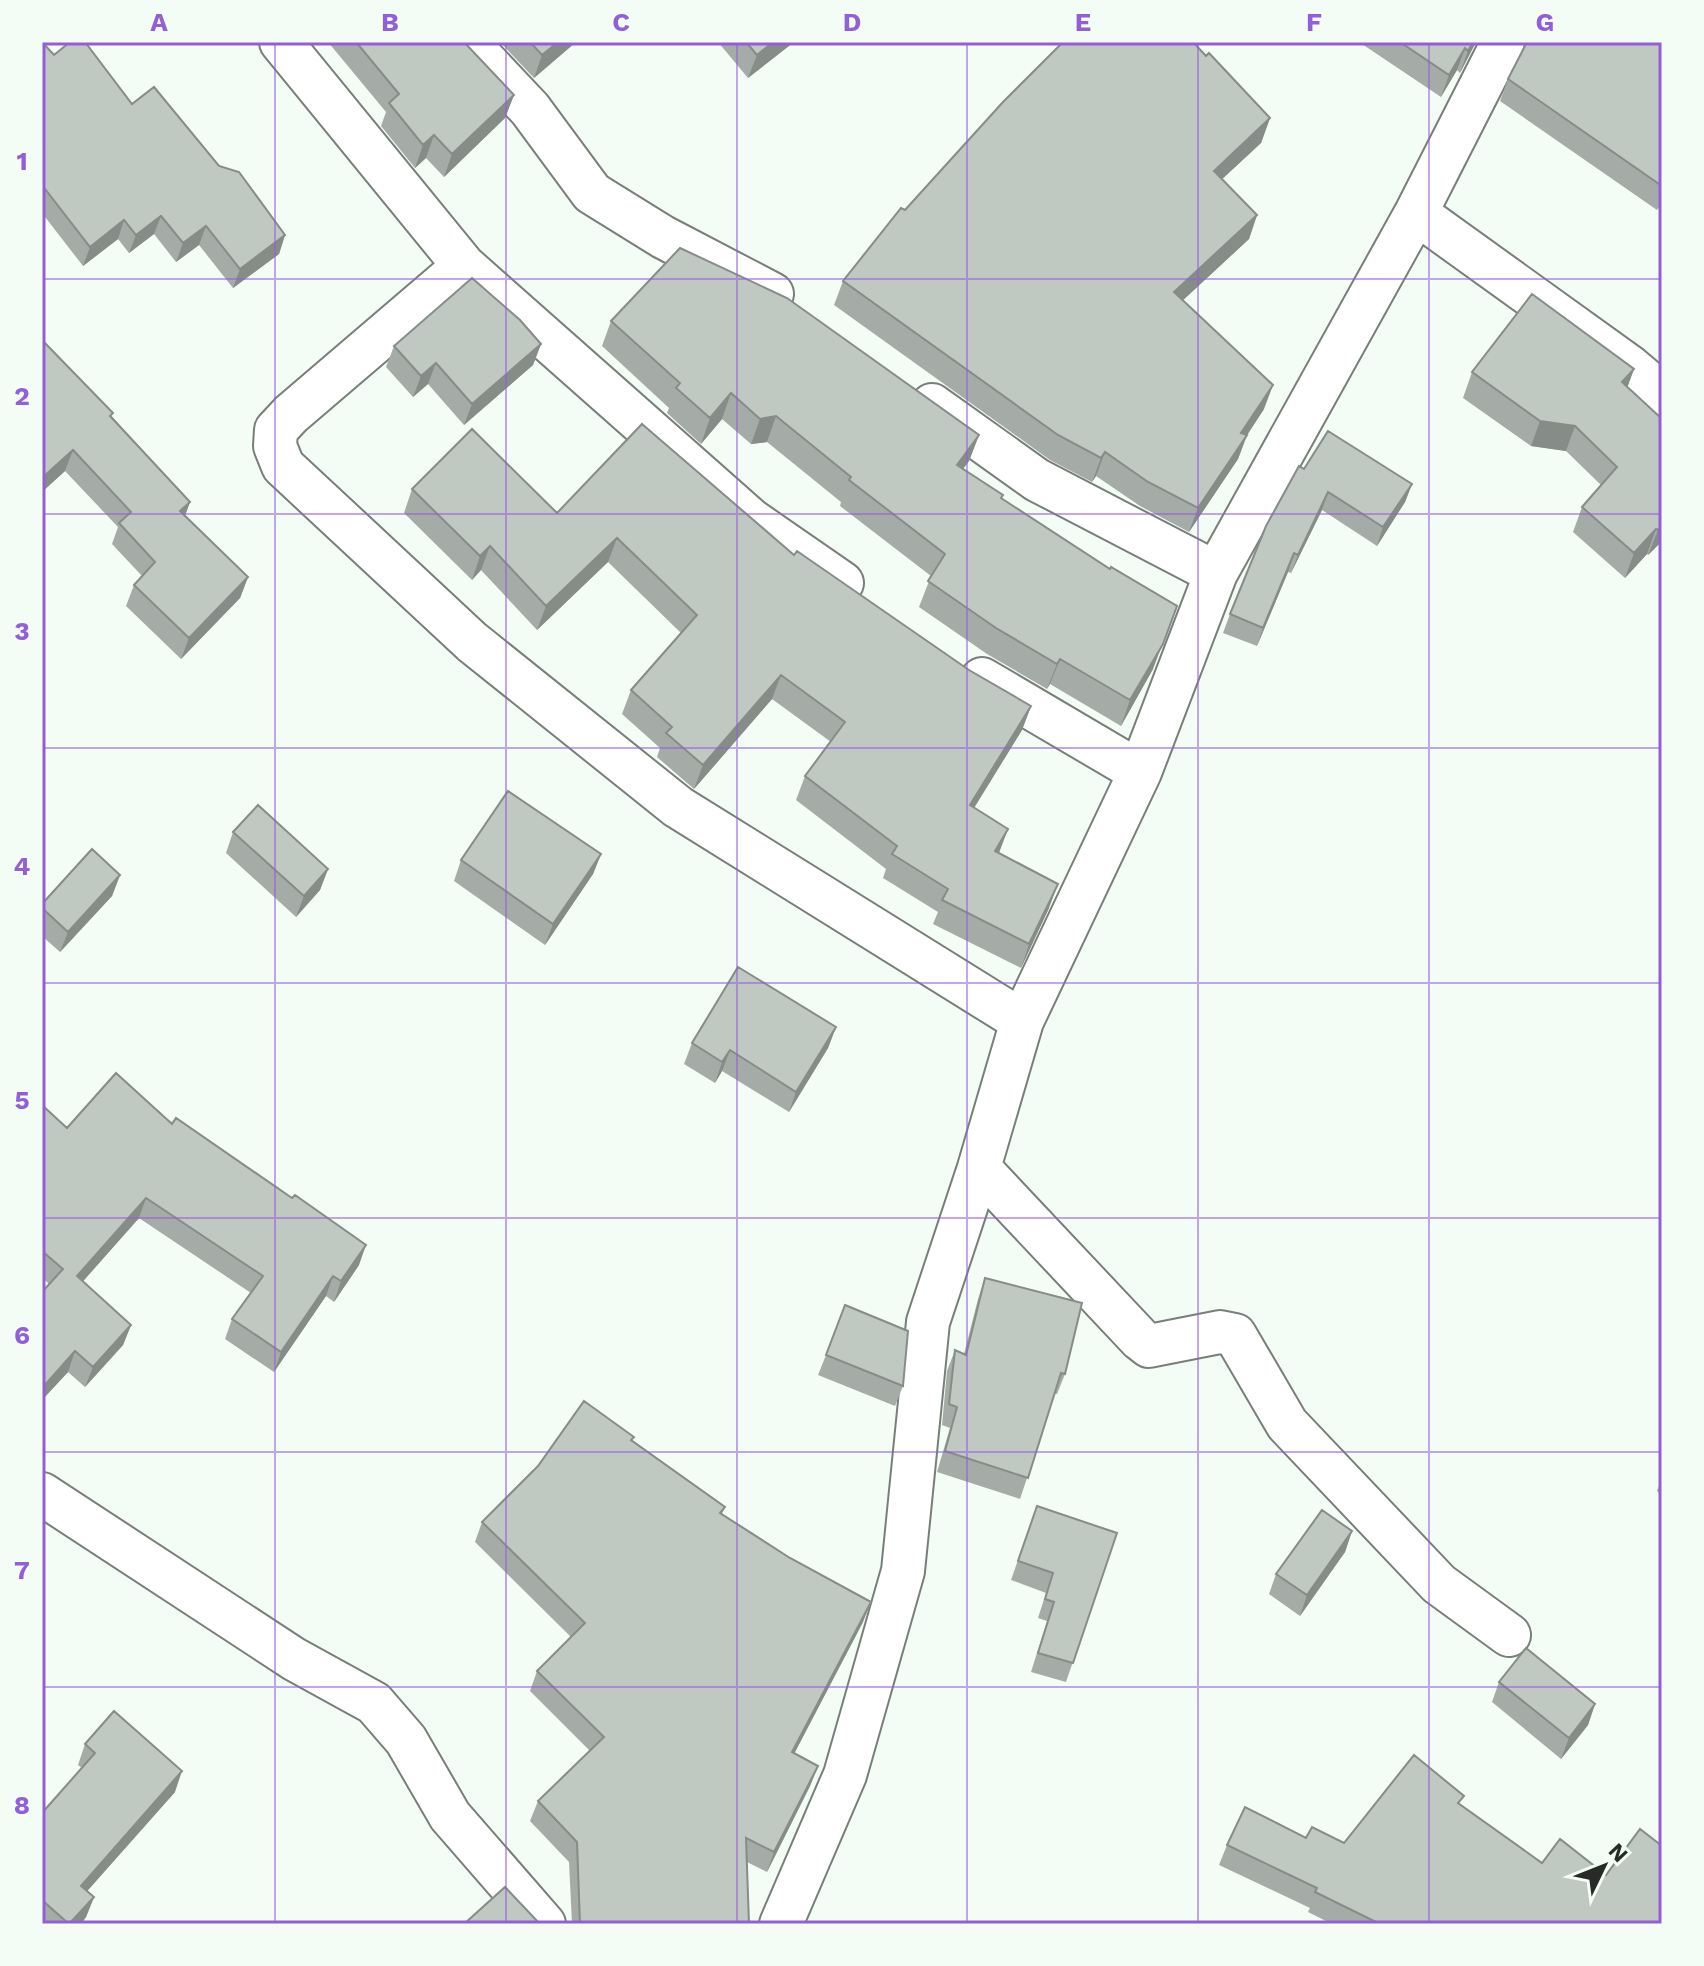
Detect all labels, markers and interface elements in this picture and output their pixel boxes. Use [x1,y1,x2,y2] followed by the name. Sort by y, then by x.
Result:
[150,7,168,37] text: A
[381,7,399,37] text: B
[612,7,630,37] text: C
[843,7,861,37] text: D
[1075,7,1091,37] text: E
[1306,7,1322,37] text: F
[1536,7,1554,37] text: G
[16,146,28,176] text: 1
[14,381,30,411] text: 2
[14,616,30,646] text: 3
[14,851,31,881] text: 4
[14,1085,30,1115] text: 5
[14,1320,30,1350] text: 6
[14,1555,30,1585] text: 7
[14,1790,30,1820] text: 8
[1564,1826,1644,1906] north arrow
[1604,1838,1633,1867] text: N

